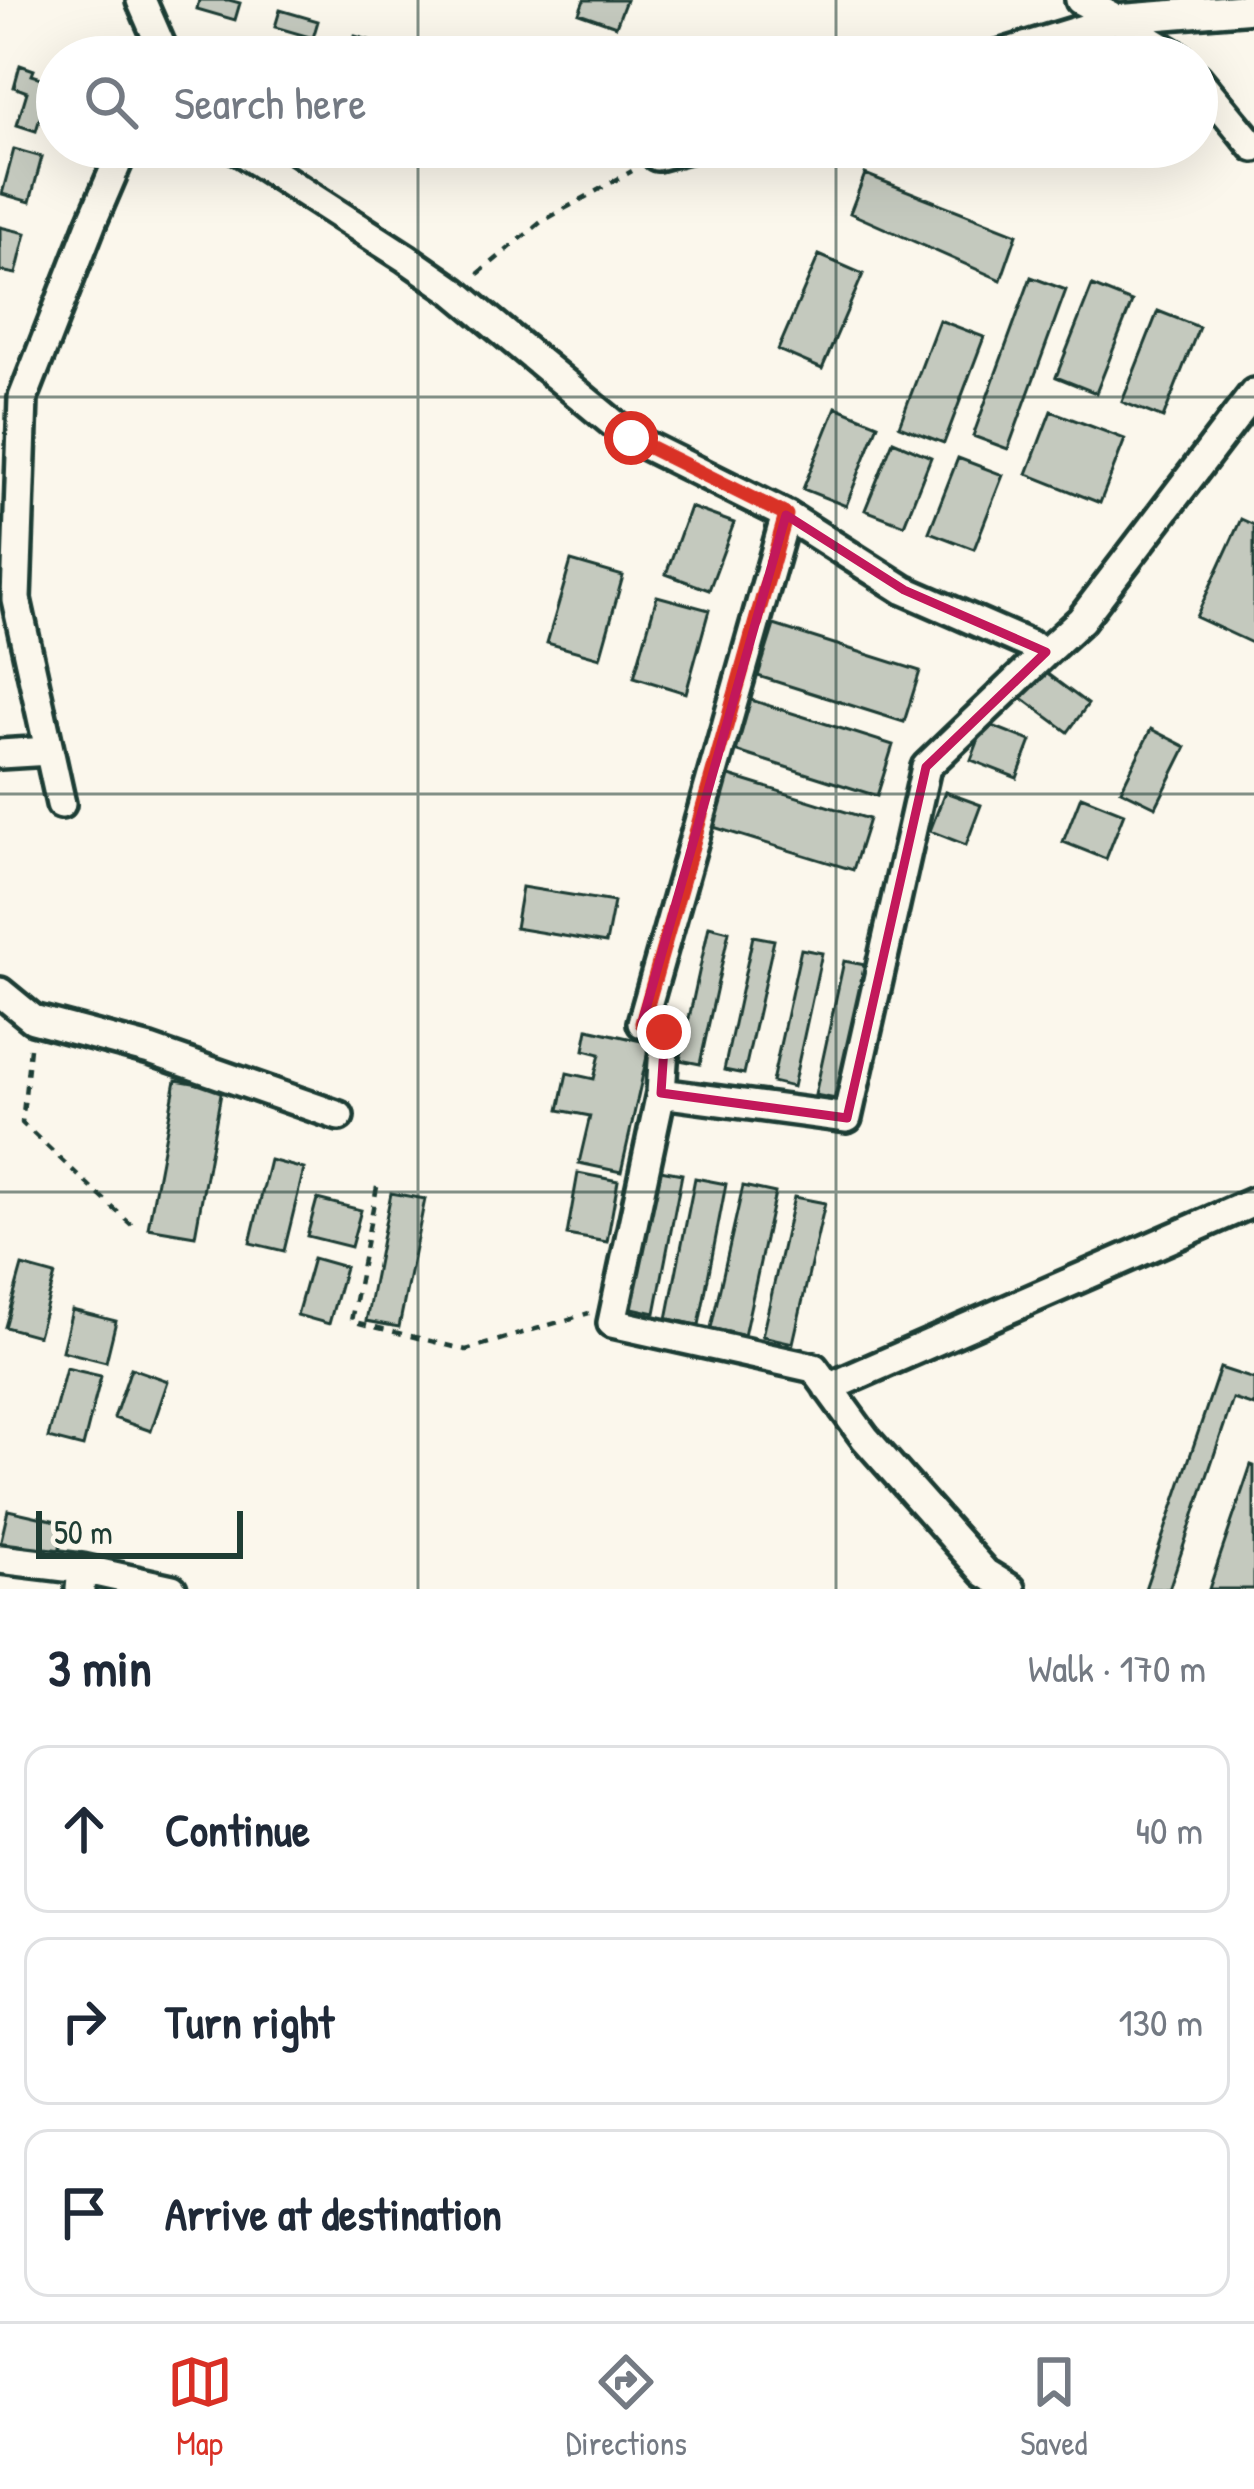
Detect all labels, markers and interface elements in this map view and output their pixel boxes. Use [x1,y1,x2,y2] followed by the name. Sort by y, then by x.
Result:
[36,36,1218,168] search box
[78,69,144,135] icon: search
[174,72,366,133] text: Search here
[604,411,658,465] route start
[637,1005,691,1059] route end
[36,1505,243,1558] scale bar
[54,1510,113,1554] text: 50 m
[48,1633,152,1702] text: 3 min
[1028,1641,1206,1694] text: Walk · 170 m
[51,1796,117,1862] icon: ahead
[165,1799,310,1860] text: Continue
[1135,1803,1203,1856] text: 40 m
[51,1988,117,2054] icon: right
[165,1991,334,2052] text: Turn right
[1118,1995,1203,2048] text: 130 m
[51,2180,117,2246] icon: arrive
[165,2183,502,2244] text: Arrive at destination
[167,2349,233,2465] tab: Map
[566,2349,687,2465] tab: Directions
[1020,2349,1087,2465] tab: Saved

